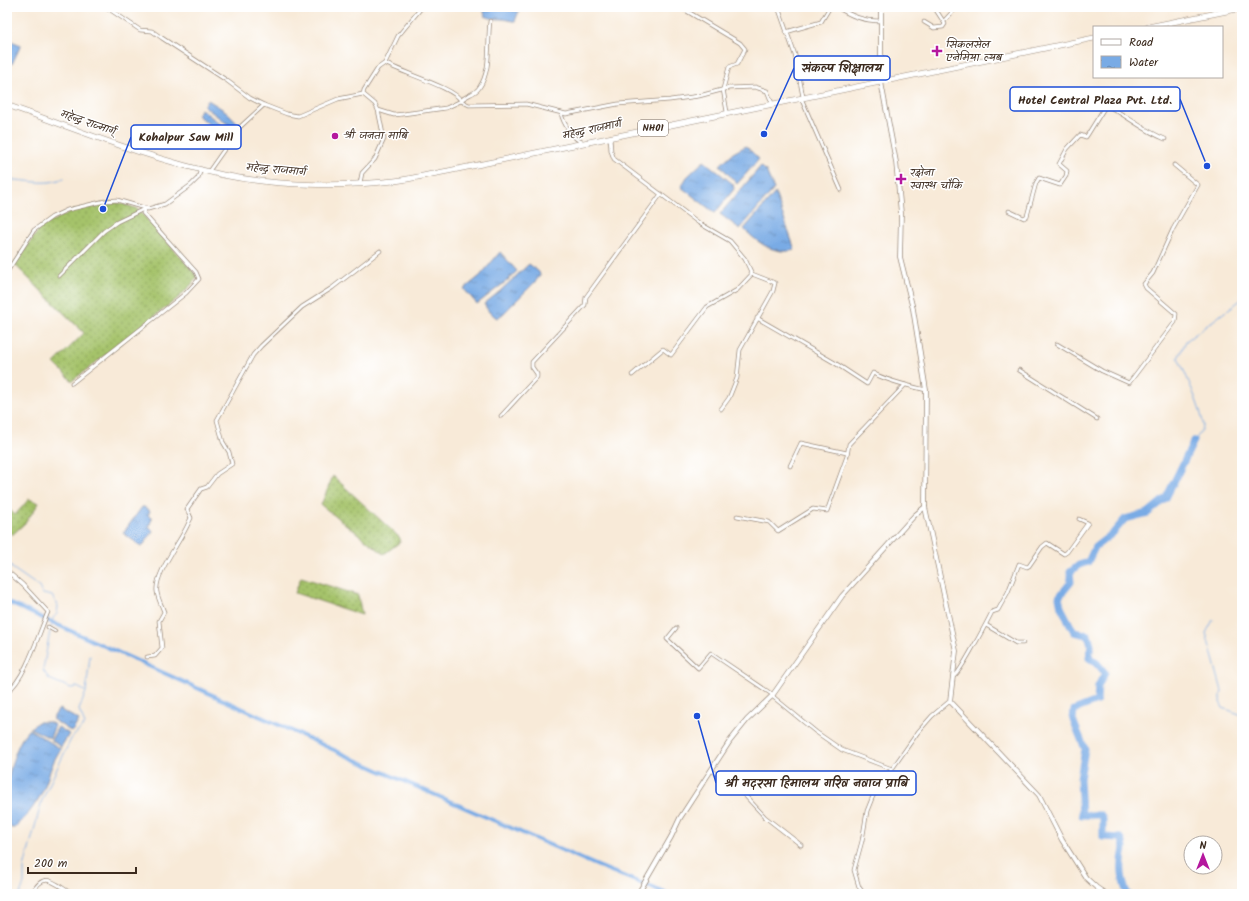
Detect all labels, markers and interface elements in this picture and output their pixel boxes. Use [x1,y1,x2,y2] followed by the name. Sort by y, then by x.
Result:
[1093,26,1223,78] legend
[1129,33,1154,52] text: Road
[945,36,1005,67] place label: सिकलसेल एनेमिया ल्यब
[931,45,943,57] marker: सिकलसेल एनेमिया ल्यब
[1129,53,1159,72] text: Water
[794,56,890,80] callout: संकल्प शिक्षालय
[801,59,885,78] text: संकल्प शिक्षालय
[1010,87,1180,111] callout: Hotel Central Plaza Pvt. Ltd.
[1018,91,1172,110] text: Hotel Central Plaza Pvt. Ltd.
[58,105,120,141] street label: महेन्द्र राज्मार्ग्
[561,115,625,145] street label: महेन्द्र राजमार्ग
[638,120,668,136] road number: NH01
[131,125,241,149] callout: Kohalpur Saw Mill
[343,127,410,145] place label: श्री जनता माबि
[139,128,234,147] text: Kohalpur Saw Mill
[330,131,340,141] marker: श्री जनता माबि
[246,158,308,182] street label: महेन्द्र राजमार्ग
[910,164,964,195] place label: रझेना स्वास्थ चौकि
[895,173,907,185] marker: रझेना स्वास्थ चौकि
[716,771,916,795] callout: श्री मदरसा हिमालय गरिव नवाज प्राबि
[724,774,910,793] text: श्री मदरसा हिमालय गरिव नवाज प्राबि
[1183,835,1223,875] north arrow
[1200,837,1207,855] text: N
[28,849,136,875] scale bar
[34,854,68,873] text: 200 m

